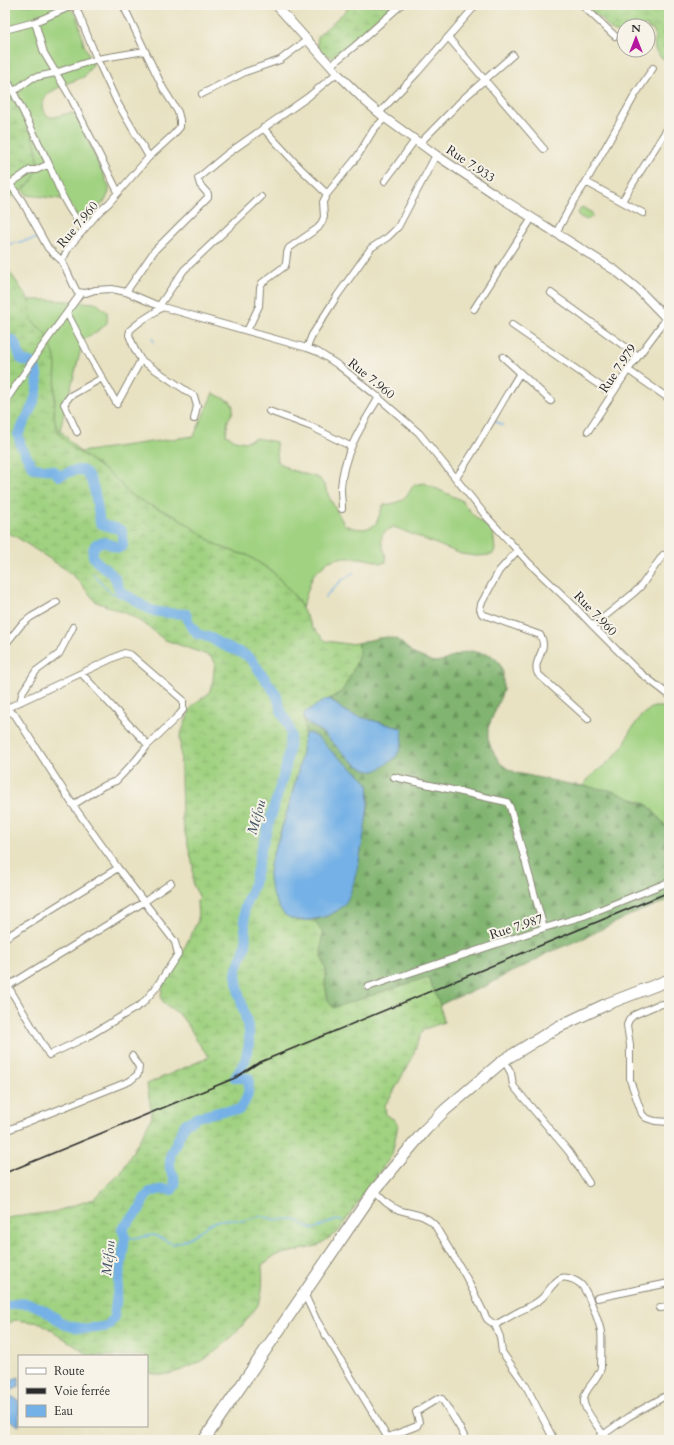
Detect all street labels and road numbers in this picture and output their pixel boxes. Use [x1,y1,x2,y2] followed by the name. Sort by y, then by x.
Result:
[442,141,498,187] street label: Rue 7.933
[53,197,103,252] street label: Rue 7.960
[595,340,641,397] street label: Rue 7.979
[344,354,399,403] street label: Rue 7.960
[570,587,621,640] street label: Rue 7.960
[487,910,546,944] street label: Rue 7.987

